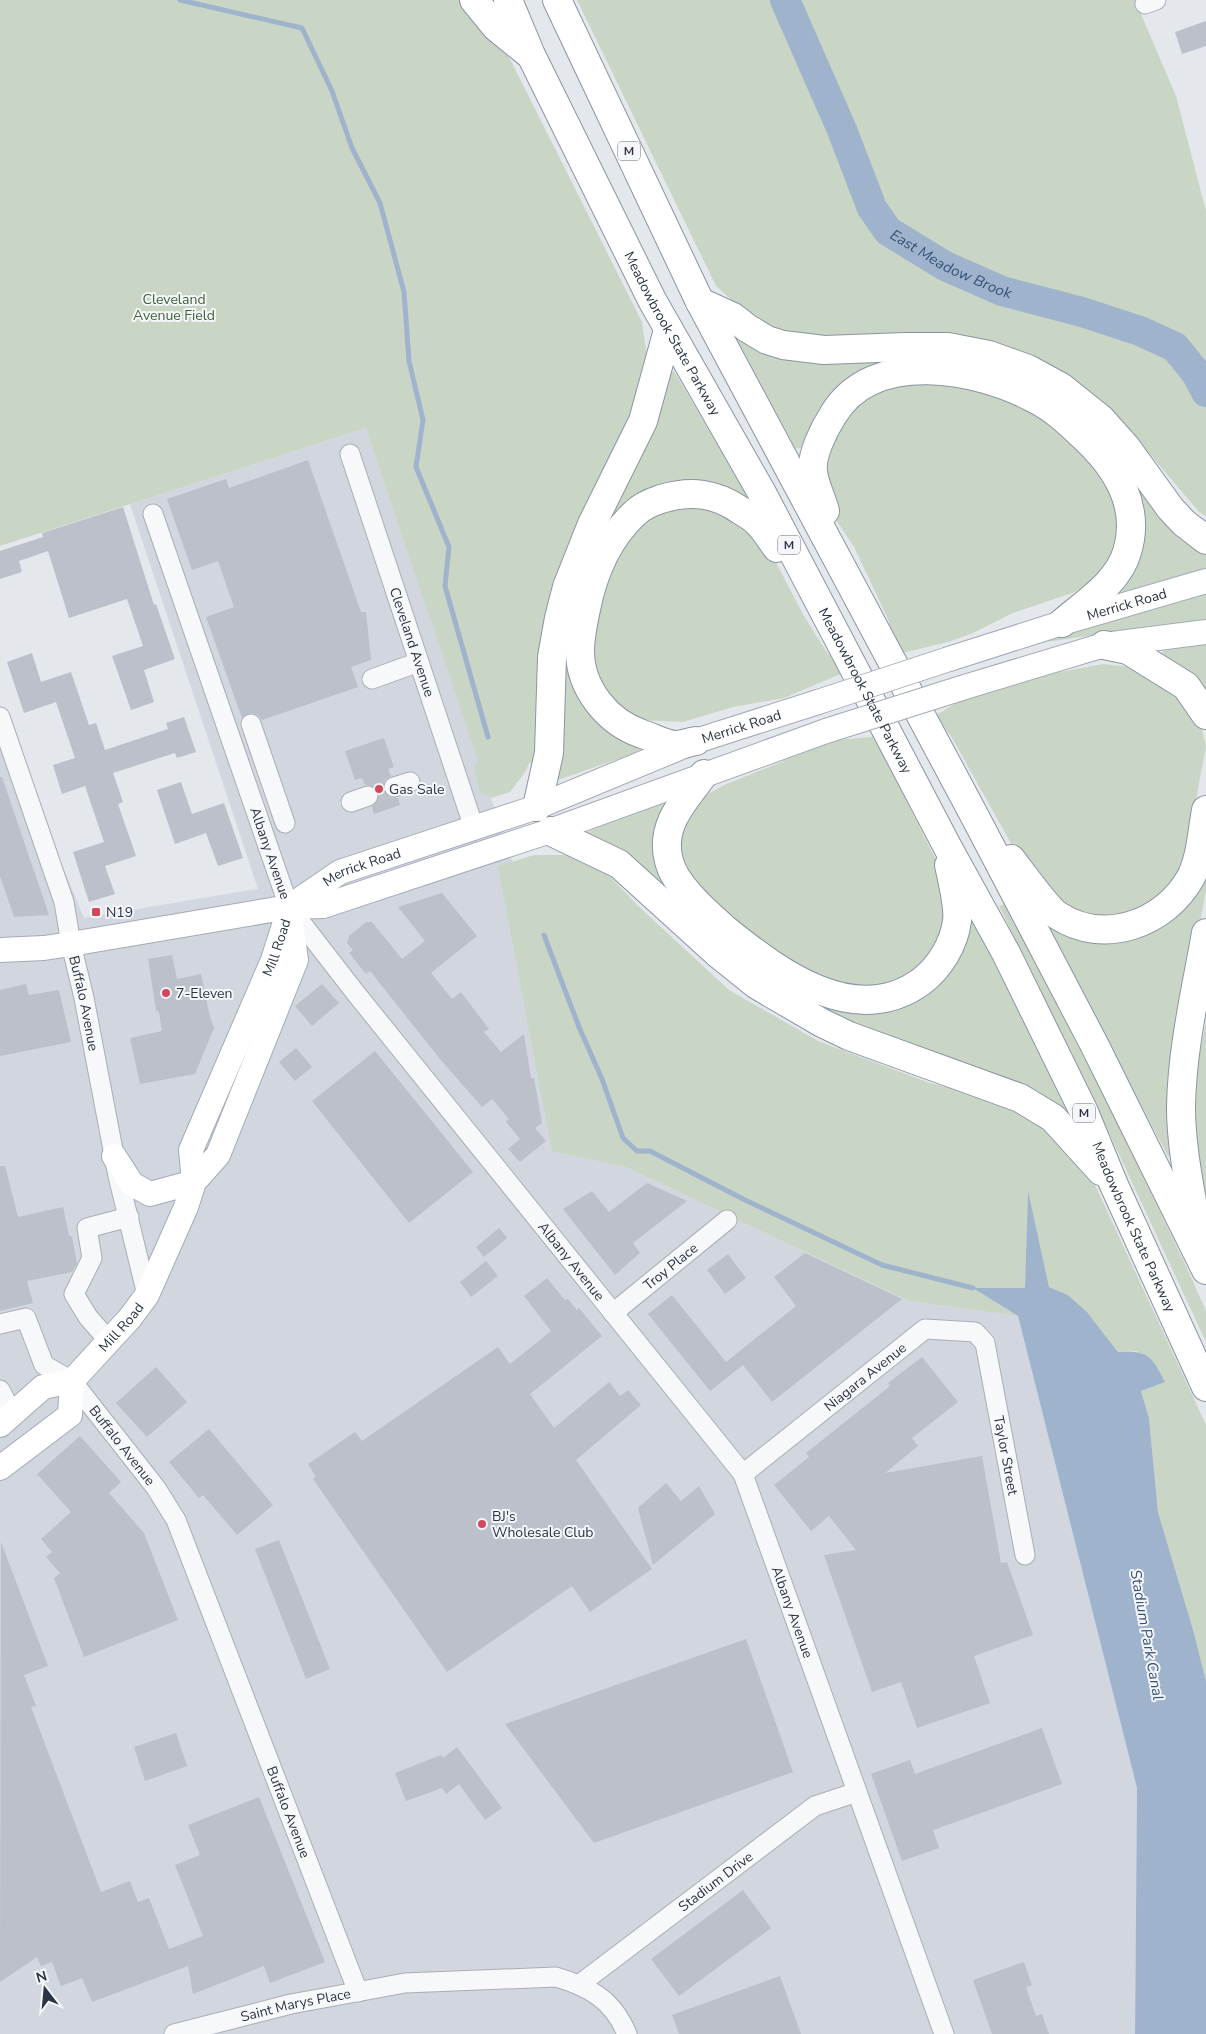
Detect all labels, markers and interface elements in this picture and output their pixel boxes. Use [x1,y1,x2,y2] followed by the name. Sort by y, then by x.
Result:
[618,142,640,160] road number: M
[886,225,1014,303] water label: East Meadow Brook
[620,248,726,420] street label: Meadowbrook State Parkway
[133,290,215,325] park label: Cleveland Avenue Field
[778,536,800,554] road number: M
[1084,583,1169,625] street label: Merrick Road
[385,585,439,699] street label: Cleveland Avenue
[814,604,917,777] street label: Meadowbrook State Parkway
[699,705,783,748] street label: Merrick Road
[389,780,444,799] place label: Gas Sale
[373,783,385,795] marker: Gas Sale
[246,805,295,902] street label: Albany Avenue
[319,843,403,891] street label: Merrick Road
[106,903,133,922] place label: N19
[90,906,102,918] marker: N19
[258,916,295,979] street label: Mill Road
[65,954,103,1052] street label: Buffalo Avenue
[176,984,232,1003] place label: 7-Eleven
[160,987,172,999] marker: 7-Eleven
[1073,1104,1095,1122] road number: M
[1088,1139,1180,1316] street label: Meadowbrook State Parkway
[534,1218,609,1305] street label: Albany Avenue
[639,1238,702,1294] street label: Troy Place
[94,1298,148,1356] street label: Mill Road
[820,1338,910,1415] street label: Niagara Avenue
[85,1401,160,1489] street label: Buffalo Avenue
[989,1414,1023,1497] street label: Taylor Street
[492,1507,594,1542] place label: BJ's Wholesale Club
[476,1518,488,1530] marker: BJ's Wholesale Club
[767,1564,818,1661] street label: Albany Avenue
[1126,1568,1168,1702] water label: Stadium Park Canal
[262,1763,315,1861] street label: Buffalo Avenue
[674,1847,757,1916] street label: Stadium Drive
[20,1964,70,2014] north arrow
[34,1966,49,1988] text: N
[238,1984,352,2026] street label: Saint Marys Place

